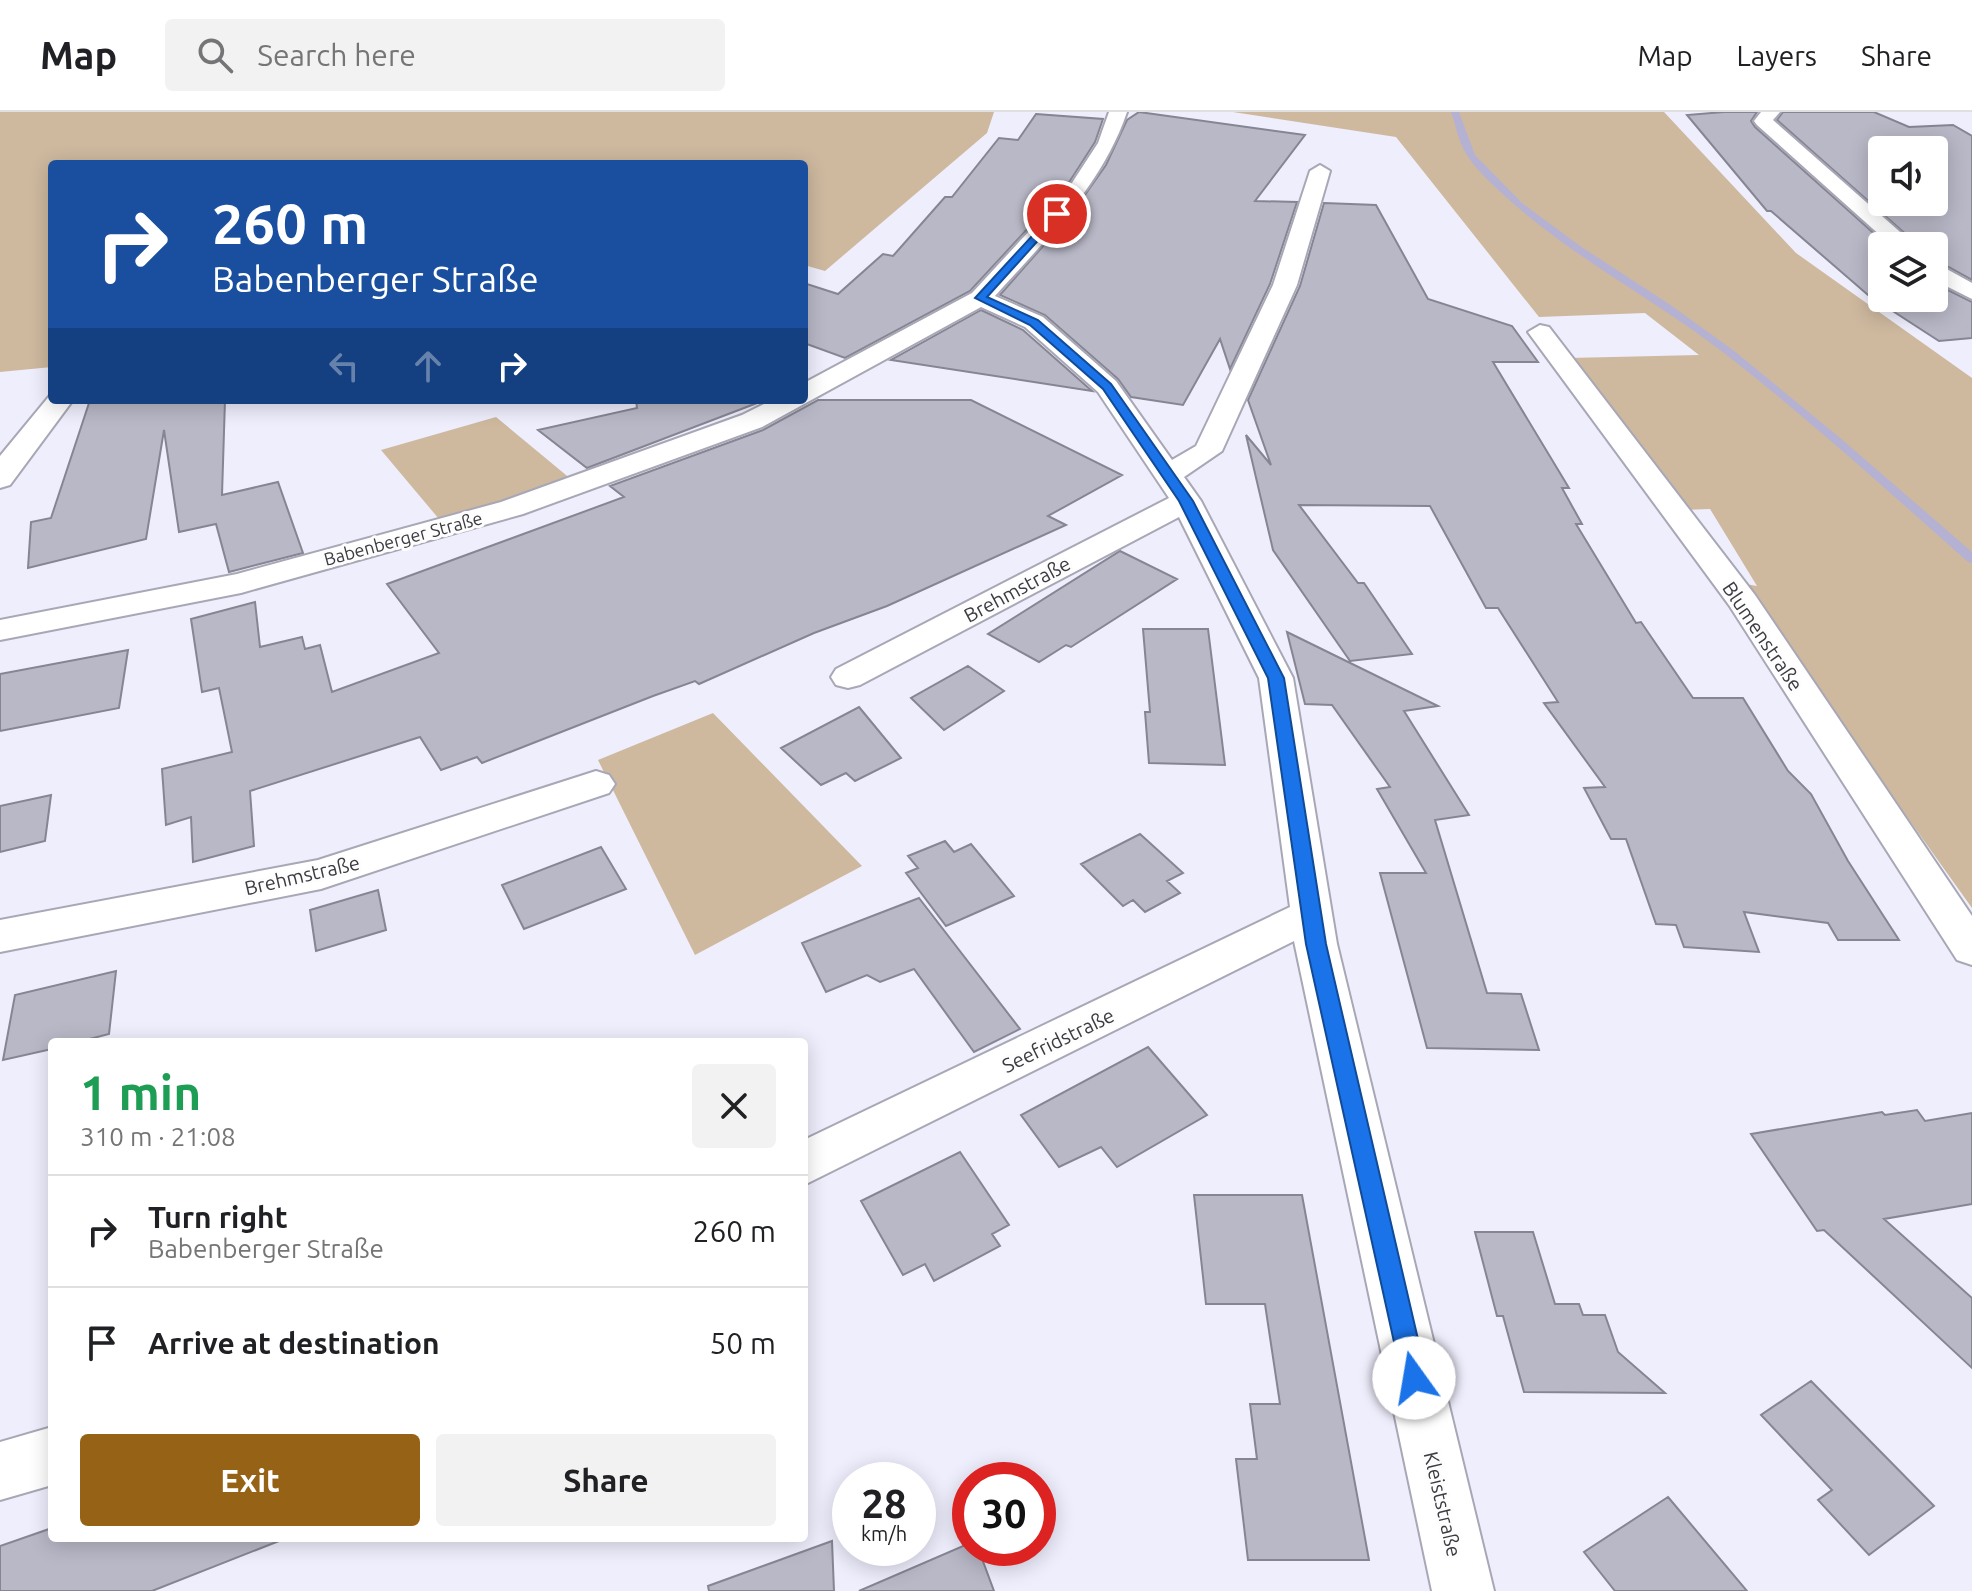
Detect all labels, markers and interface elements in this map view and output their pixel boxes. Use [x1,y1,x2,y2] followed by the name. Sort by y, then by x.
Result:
[165,19,725,91] search box
[193,33,237,77] icon: search
[40,34,117,76] text: Map
[257,38,416,72] text: Search here
[1637,40,1693,71] text: Map
[1737,40,1817,71] text: Layers
[1861,40,1932,71] text: Share
[1868,136,1948,312] map controls
[1868,136,1948,216] button: sound
[1023,180,1091,248] pin
[80,192,184,296] icon: right
[212,192,368,255] text: 260 m
[1035,192,1079,236] icon: arrive
[1868,232,1948,312] button: layers
[212,258,539,299] text: Babenberger Straße
[322,344,366,388] icon: left
[406,344,450,388] icon: ahead
[490,344,534,388] icon: right
[322,507,484,569] street label: Babenberger Straße
[960,551,1074,627] street label: Brehmstraße
[1718,577,1808,695] street label: Blumenstraße
[242,851,362,899] street label: Brehmstraße
[998,1003,1118,1077] street label: Seefridstraße
[692,1064,776,1148] button: close
[80,1065,201,1119] text: 1 min
[80,1122,236,1151] text: 310 m · 21:08
[148,1200,288,1234] text: Turn right
[80,1209,124,1253] icon: right
[692,1214,776,1248] text: 260 m
[148,1234,384,1263] text: Babenberger Straße
[80,1321,124,1365] icon: arrive
[148,1326,440,1360] text: Arrive at destination
[709,1326,776,1360] text: 50 m
[1372,1336,1456,1420] position arrow
[80,1434,420,1526] button: Exit
[436,1434,776,1526] button: Share
[1420,1449,1466,1559] street label: Kleiststraße
[952,1462,1056,1566] speed limit sign: 30
[861,1481,907,1526] text: 28
[861,1522,907,1545] text: km/h

